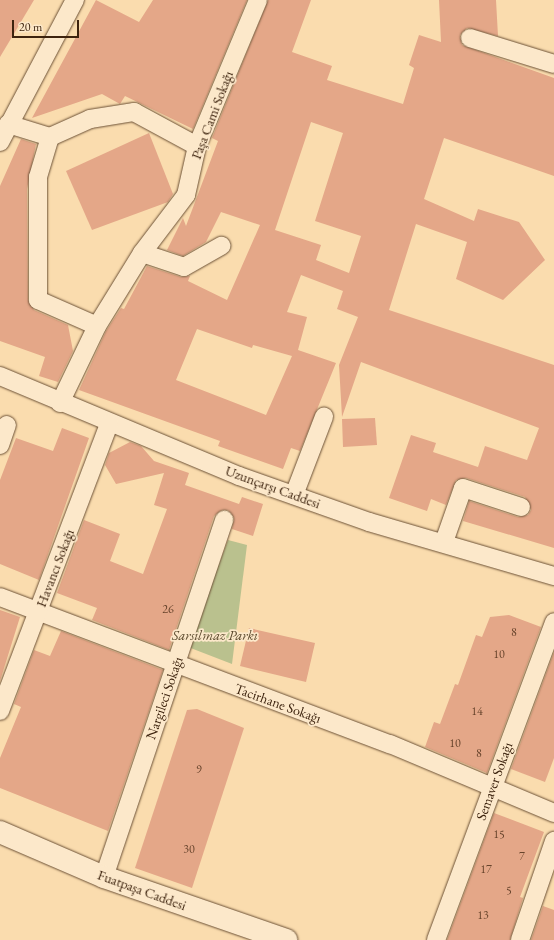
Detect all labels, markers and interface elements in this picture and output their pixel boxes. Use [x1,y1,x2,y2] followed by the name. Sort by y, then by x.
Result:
[14,12,81,38] scale bar
[19,19,42,35] text: 20 m
[187,69,237,161] street label: Paşa Cami Sokağı
[223,462,323,512] street label: Uzunçarşı Caddesi
[32,527,78,609] street label: Havancı Sokağı
[162,603,174,617] house number: 26
[511,626,517,640] house number: 8
[172,627,258,643] park label: Sarsılmaz Parkı
[493,648,505,662] house number: 10
[142,654,186,742] street label: Nargileci Sokağı
[233,680,323,726] street label: Tacirhane Sokağı
[471,705,483,719] house number: 14
[449,737,461,751] house number: 10
[472,740,516,822] street label: Semaver Sokağı
[476,747,482,761] house number: 8
[196,763,202,777] house number: 9
[493,828,505,842] house number: 15
[183,843,195,857] house number: 30
[519,850,525,864] house number: 7
[480,863,492,877] house number: 17
[95,866,189,914] street label: Fuatpaşa Caddesi
[506,884,512,898] house number: 5
[477,909,489,923] house number: 13

